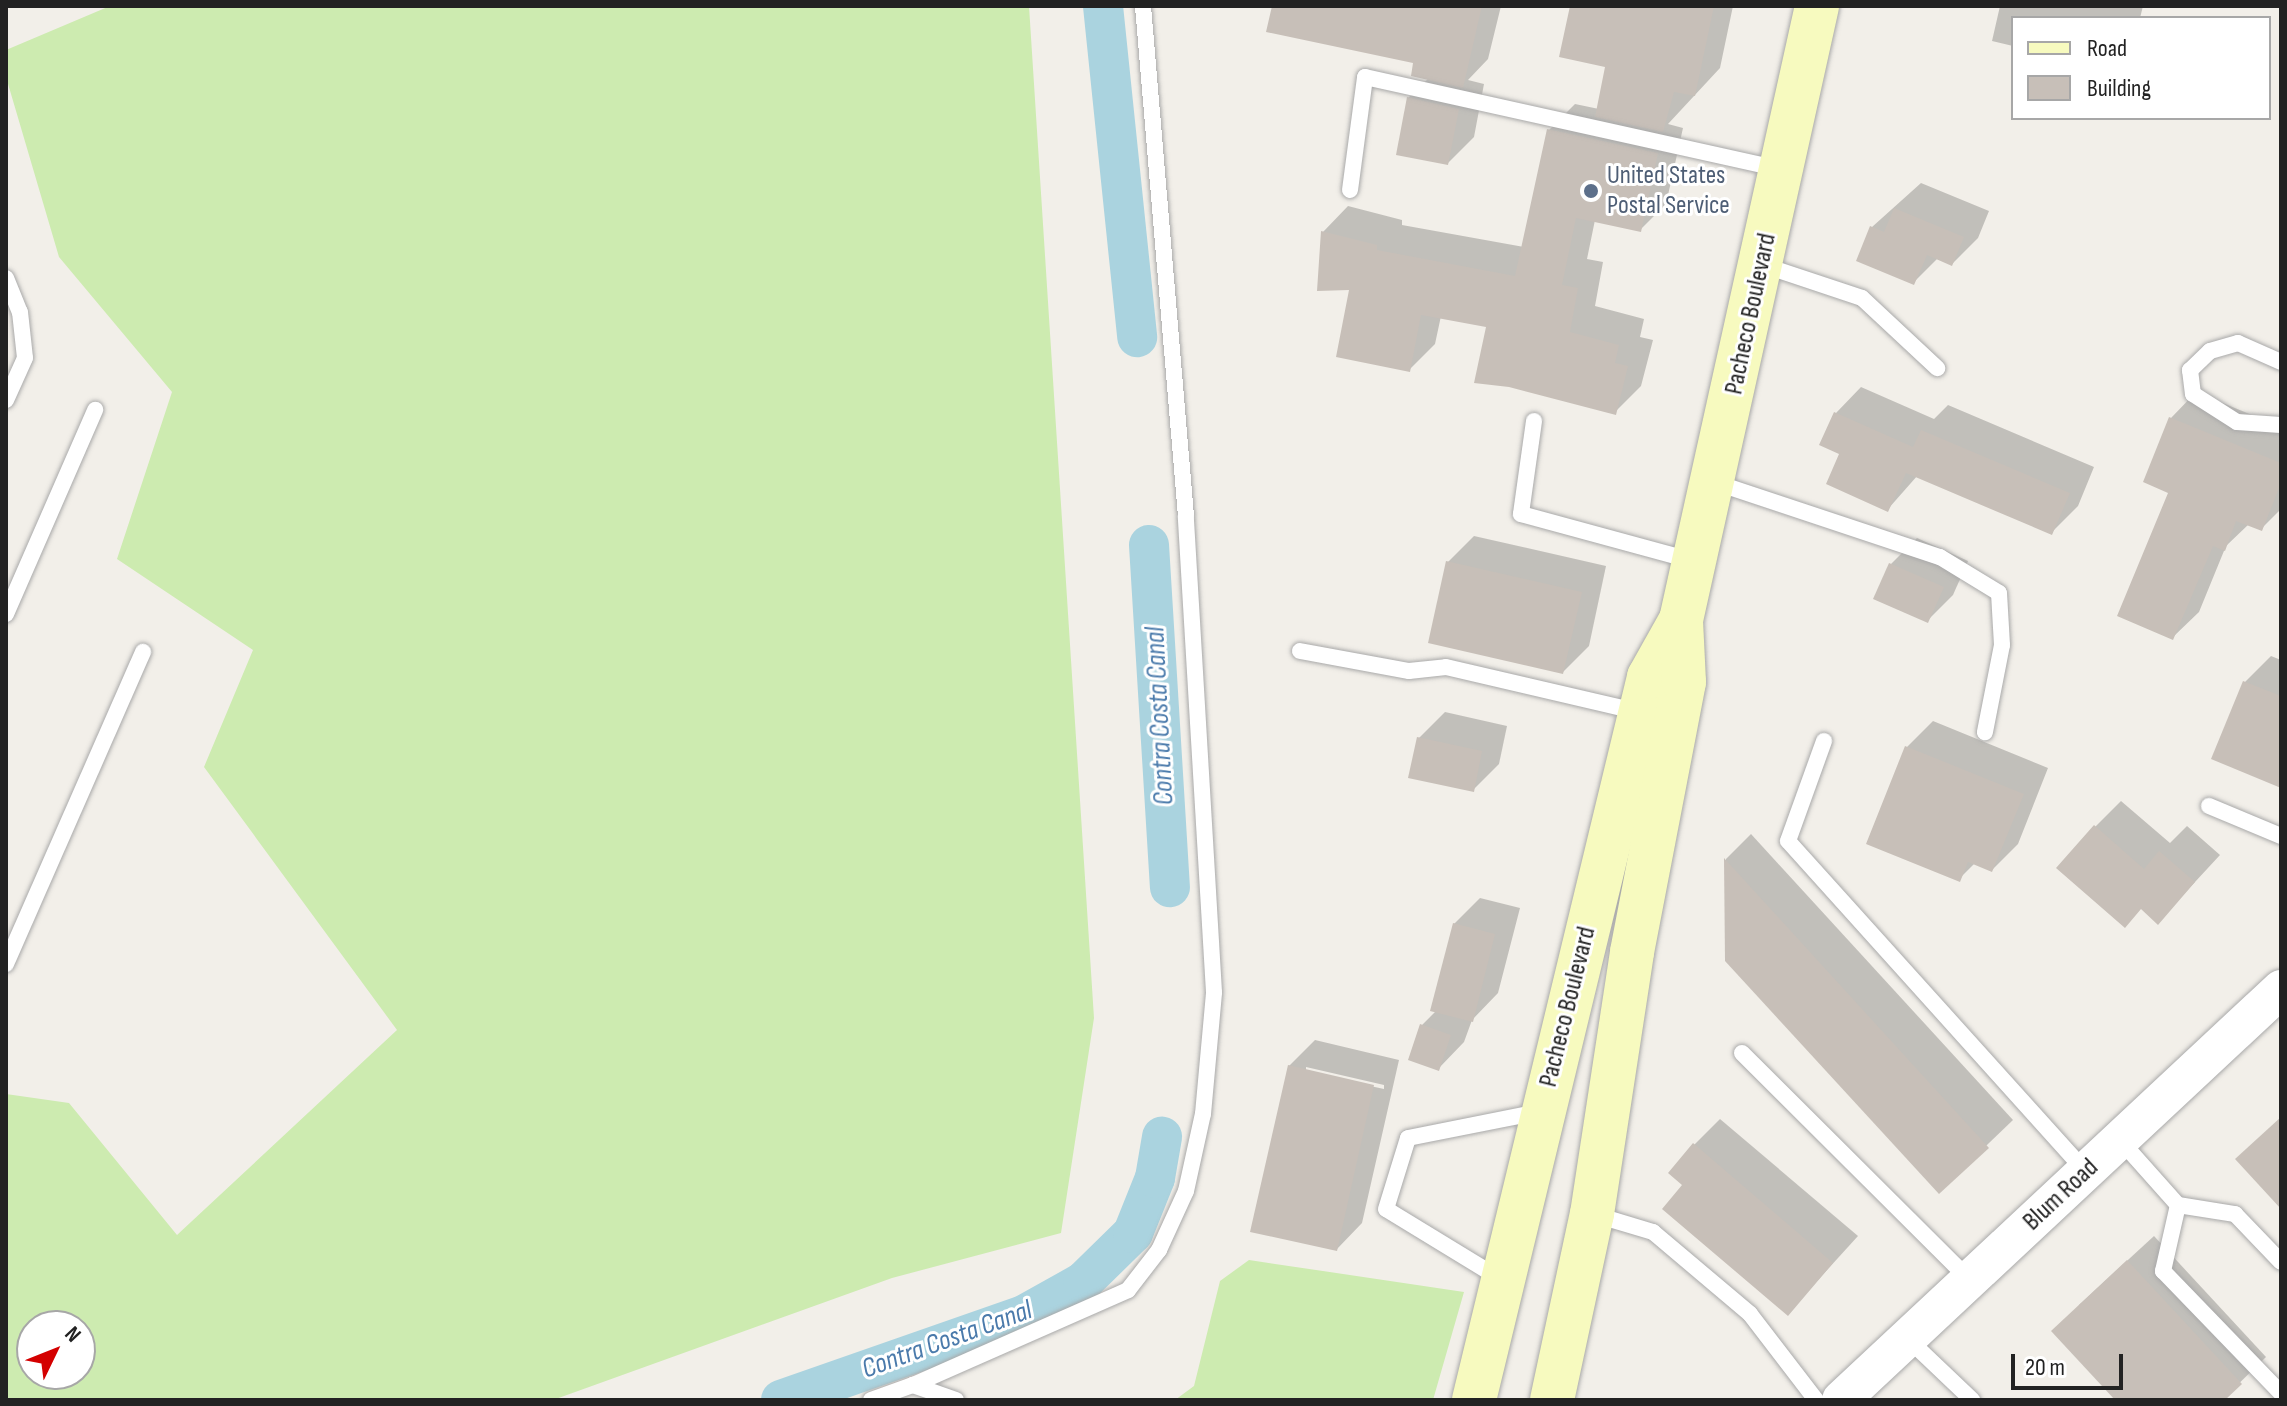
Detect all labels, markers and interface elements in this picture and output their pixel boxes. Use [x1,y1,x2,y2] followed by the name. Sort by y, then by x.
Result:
[2011,16,2271,120] legend
[2087,34,2127,63] text: Road
[2087,74,2151,103] text: Building
[1607,160,1730,222] place label: United States Postal Service
[1582,182,1600,200] marker: United States Postal Service
[1719,231,1783,397] street label: Pacheco Boulevard
[1139,626,1181,806] water label: Contra Costa Canal
[1533,924,1603,1090] street label: Pacheco Boulevard
[2017,1152,2105,1238] street label: Blum Road
[857,1294,1037,1386] water label: Contra Costa Canal
[16,1310,96,1390] north arrow
[59,1321,86,1348] text: N
[2015,1338,2127,1388] scale bar
[2025,1353,2065,1382] text: 20 m

